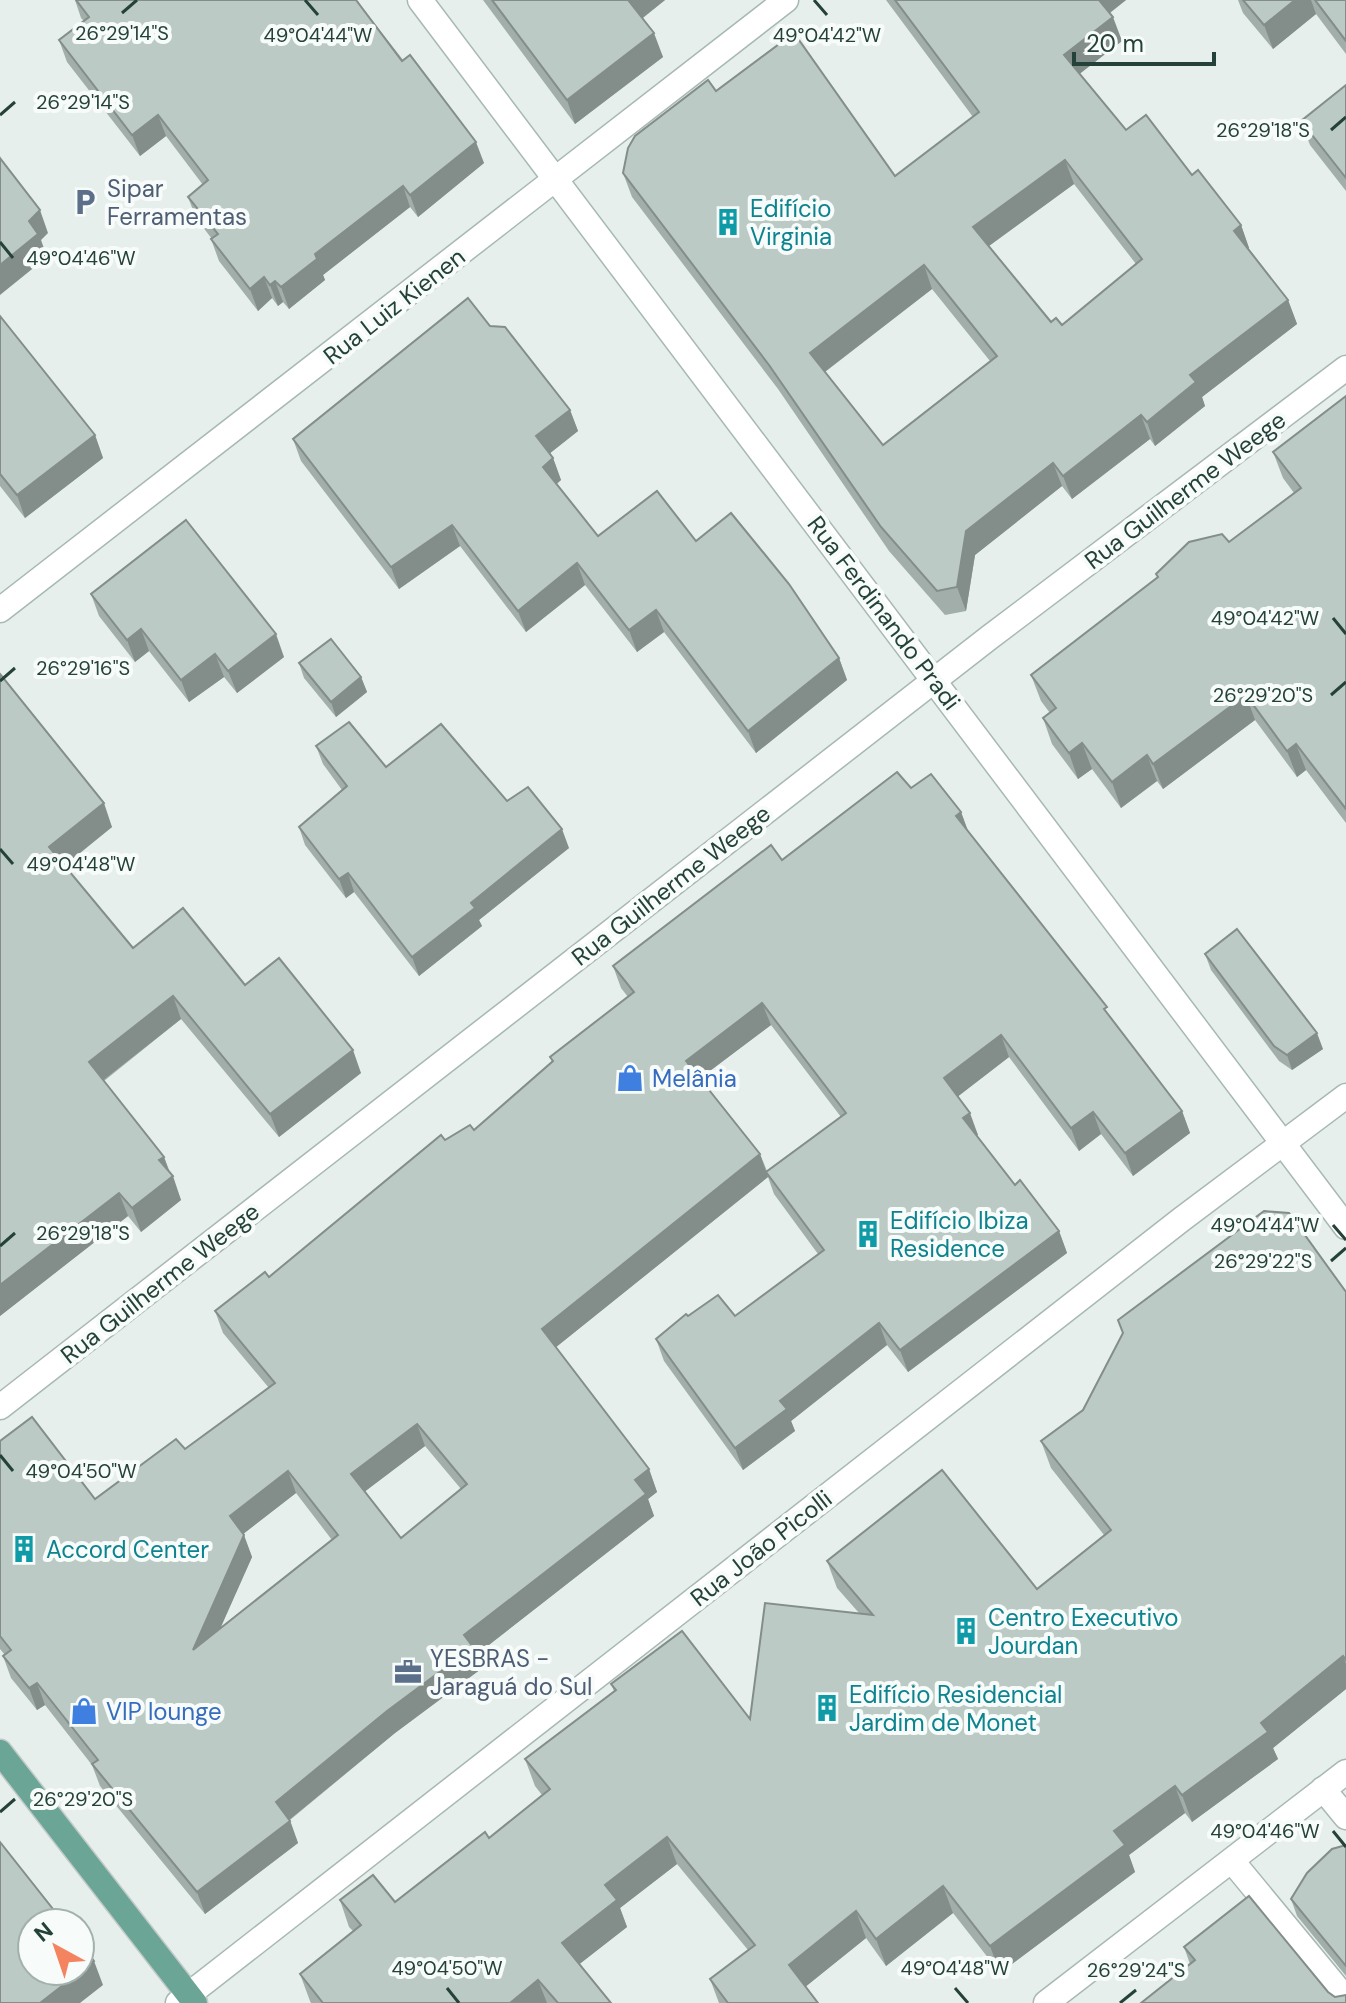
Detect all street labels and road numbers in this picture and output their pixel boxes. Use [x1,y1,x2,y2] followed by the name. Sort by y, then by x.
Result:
[317,241,471,371] street label: Rua Luiz Kienen
[1078,404,1292,576] street label: Rua Guilherme Weege
[801,510,967,716] street label: Rua Ferdinando Pradi
[565,798,777,972] street label: Rua Guilherme Weege
[54,1196,266,1370] street label: Rua Guilherme Weege
[684,1483,838,1613] street label: Rua João Picolli

